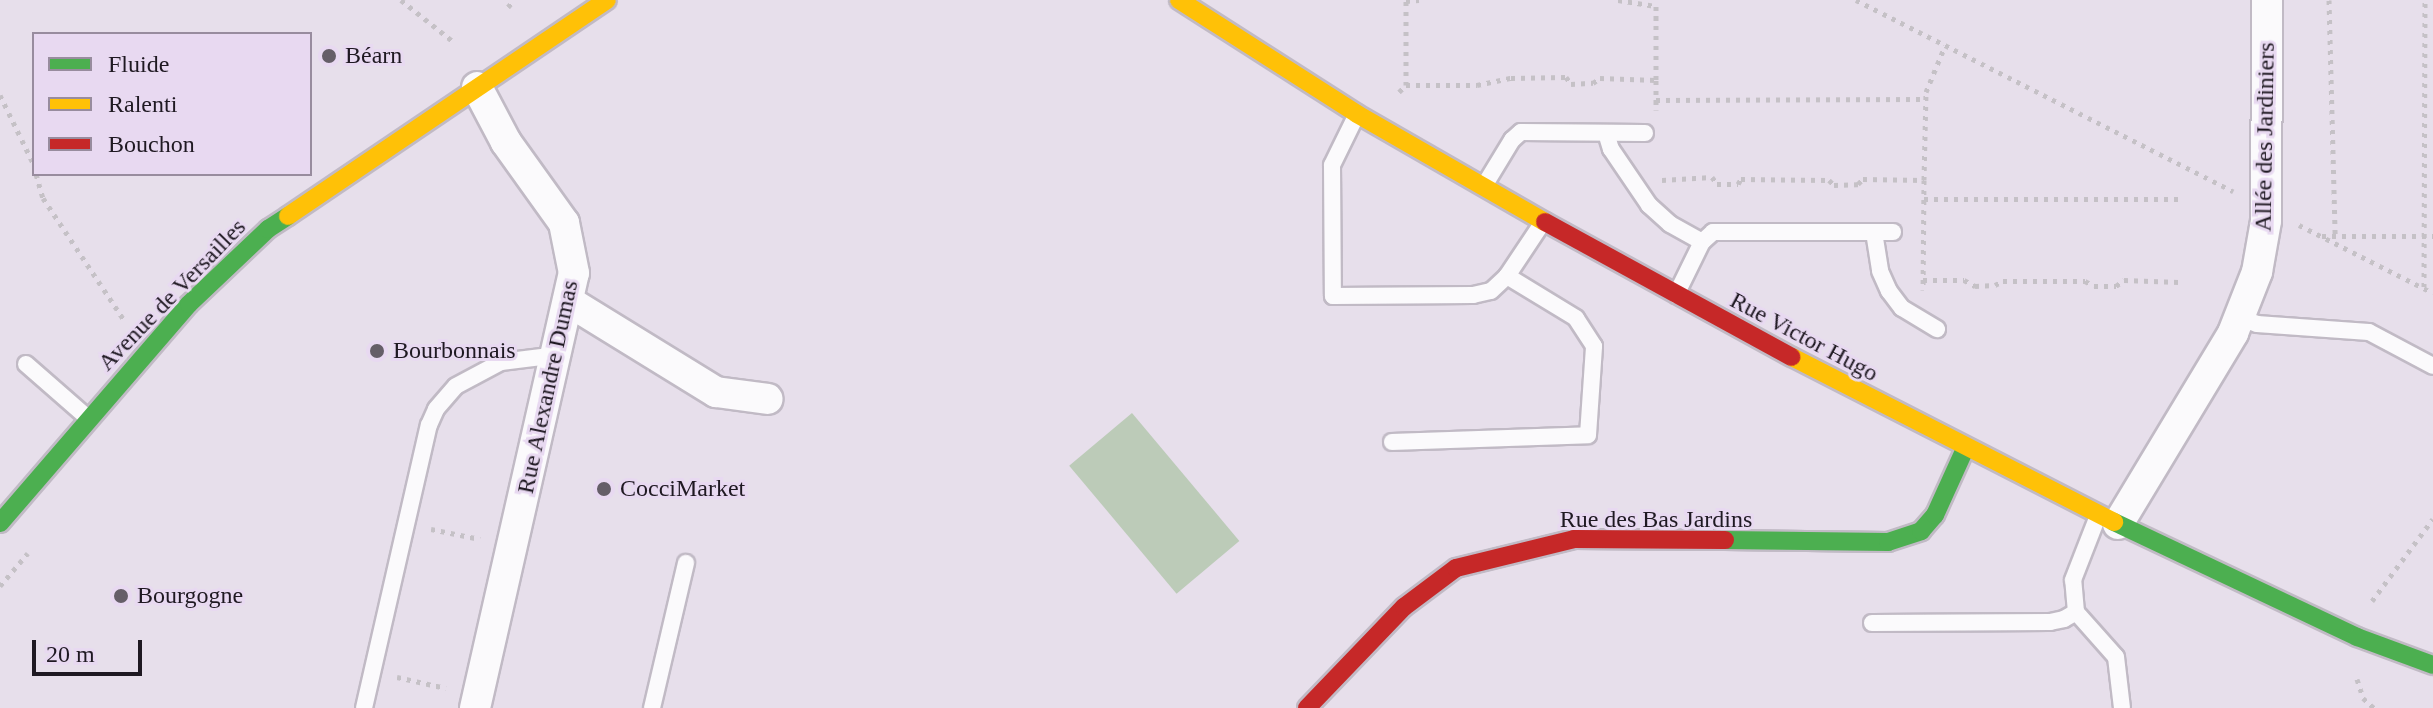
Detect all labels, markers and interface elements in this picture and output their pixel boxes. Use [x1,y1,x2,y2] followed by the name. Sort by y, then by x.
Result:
[32,32,312,176] legend
[345,42,402,70] place label: Béarn
[2249,42,2281,232] street label: Allée des Jardiniers
[320,47,338,65] marker: Béarn
[108,51,169,77] text: Fluide
[108,91,177,117] text: Ralenti
[108,131,195,157] text: Bouchon
[92,213,252,377] street label: Avenue de Versailles
[511,277,585,497] street label: Rue Alexandre Dumas
[1725,286,1883,388] street label: Rue Victor Hugo
[393,337,516,365] place label: Bourbonnais
[368,342,386,360] marker: Bourbonnais
[620,475,745,503] place label: CocciMarket
[595,480,613,498] marker: CocciMarket
[1560,506,1752,534] street label: Rue des Bas Jardins
[137,582,243,610] place label: Bourgogne
[112,587,130,605] marker: Bourgogne
[36,624,146,674] scale bar
[46,641,95,667] text: 20 m

